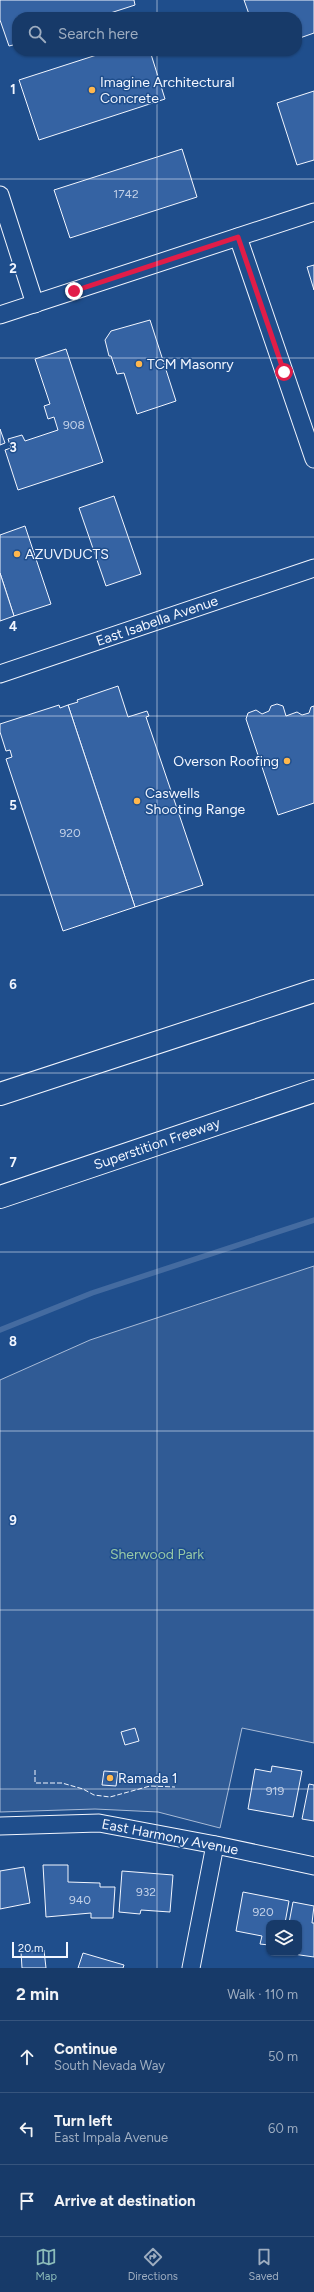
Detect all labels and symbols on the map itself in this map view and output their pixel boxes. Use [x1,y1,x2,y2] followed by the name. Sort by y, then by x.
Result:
[100,74,235,107] place label: Imagine Architectural Concrete
[10,82,16,97] text: 1
[87,85,97,95] marker: Imagine Architectural Concrete
[113,187,139,201] house number: 1742
[9,261,17,276] text: 2
[65,282,83,300] route end
[147,356,234,373] place label: TCM Masonry
[134,359,144,369] marker: TCM Masonry
[275,363,293,381] route start
[63,418,85,432] house number: 908
[9,440,17,455] text: 3
[25,546,109,563] place label: AZUVDUCTS
[12,549,22,559] marker: AZUVDUCTS
[94,592,221,650] street label: East Isabella Avenue
[9,619,17,634] text: 4
[173,753,279,770] place label: Overson Roofing
[282,756,292,766] marker: Overson Roofing
[145,785,246,818] place label: Caswells Shooting Range
[132,796,142,806] marker: Caswells Shooting Range
[9,798,17,813] text: 5
[59,826,81,840] house number: 920
[9,977,17,992] text: 6
[92,1114,223,1174] street label: Superstition Freeway
[9,1155,17,1170] text: 7
[9,1334,17,1349] text: 8
[9,1513,17,1528] text: 9
[110,1546,204,1563] park label: Sherwood Park
[118,1770,178,1787] place label: Ramada 1
[105,1773,115,1783] marker: Ramada 1
[266,1784,284,1798] house number: 919
[100,1815,240,1859] street label: East Harmony Avenue
[136,1885,156,1899] house number: 932
[69,1893,91,1907] house number: 940
[252,1905,274,1919] house number: 920
[12,1940,68,1959] scale bar

